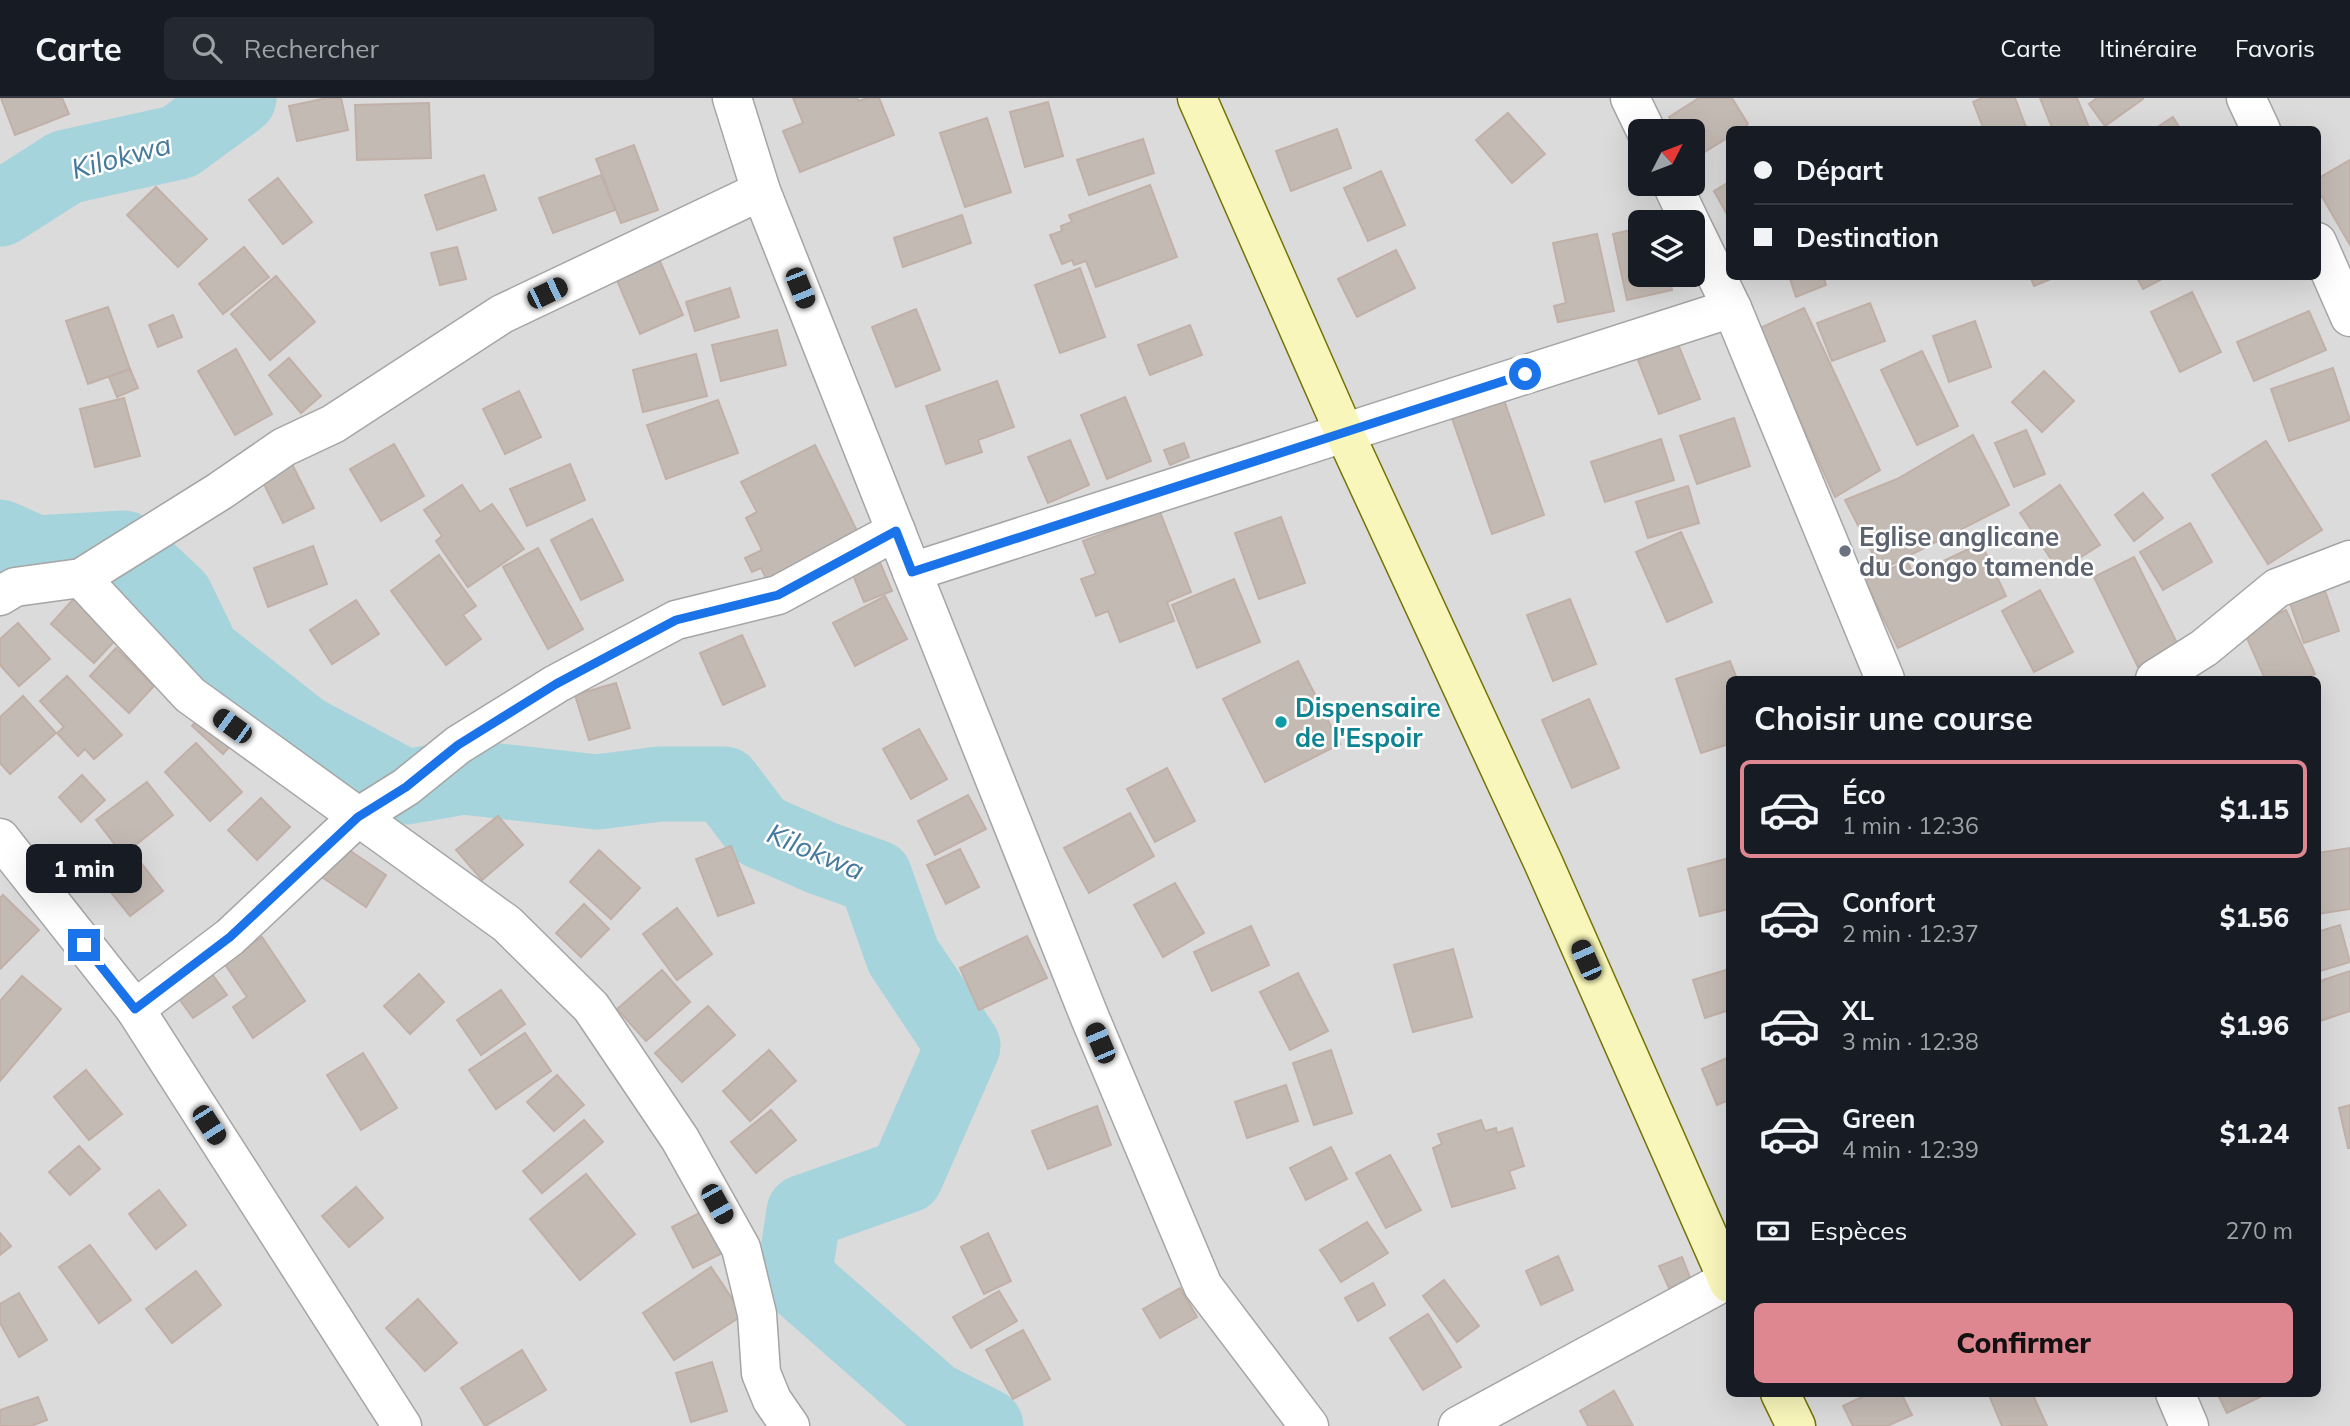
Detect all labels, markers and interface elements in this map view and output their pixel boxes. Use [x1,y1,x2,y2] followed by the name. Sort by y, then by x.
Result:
[164,17,654,80] search box
[35,28,122,69] text: Carte
[188,29,226,67] icon: search
[244,32,379,65] text: Rechercher
[2000,33,2061,63] text: Carte
[2099,33,2197,63] text: Itinéraire
[2235,33,2315,63] text: Favoris
[1628,119,1704,196] north arrow
[1628,119,1705,287] map controls
[67,126,175,186] water label: Kilokwa
[1796,154,1883,187] text: Départ
[1628,210,1705,287] button: layers
[1796,221,1939,254] text: Destination
[783,265,818,311] car
[524,274,571,312] car
[1509,358,1541,390] route start
[1859,520,2094,583] place label: Eglise anglicane du Congo tamende
[1837,543,1853,559] marker: Eglise anglicane du Congo tamende
[1295,691,1441,754] place label: Dispensaire de l'Espoir
[1754,698,2033,738] text: Choisir une course
[209,705,256,747] car
[1273,714,1289,730] marker: Dispensaire de l'Espoir
[1758,778,1821,841] icon: car
[1842,778,1886,811] text: Éco
[2220,793,2289,826] text: $1.15
[1842,811,1979,840] text: 1 min · 12:36
[762,815,870,887] water label: Kilokwa
[26,844,142,892] callout: 1 min
[53,854,115,883] text: 1 min
[1758,886,1821,949] icon: car
[1842,886,1935,919] text: Confort
[2220,901,2289,934] text: $1.56
[1842,919,1979,948] text: 2 min · 12:37
[68,929,100,961] route end
[1568,937,1605,983] car
[1758,994,1821,1057] icon: car
[1842,994,1874,1027] text: XL
[2220,1009,2289,1042] text: $1.96
[1083,1020,1118,1066] car
[1842,1027,1979,1056] text: 3 min · 12:38
[189,1102,230,1148] car
[1758,1102,1821,1165] icon: car
[1842,1102,1915,1135] text: Green
[2220,1117,2289,1150] text: $1.24
[1842,1135,1979,1164] text: 4 min · 12:39
[698,1181,737,1227] car
[1754,1212,1792,1250] icon: cash
[1810,1214,1907,1247] text: Espèces
[2225,1216,2293,1245] text: 270 m
[1754,1303,2293,1383] button: Confirmer

